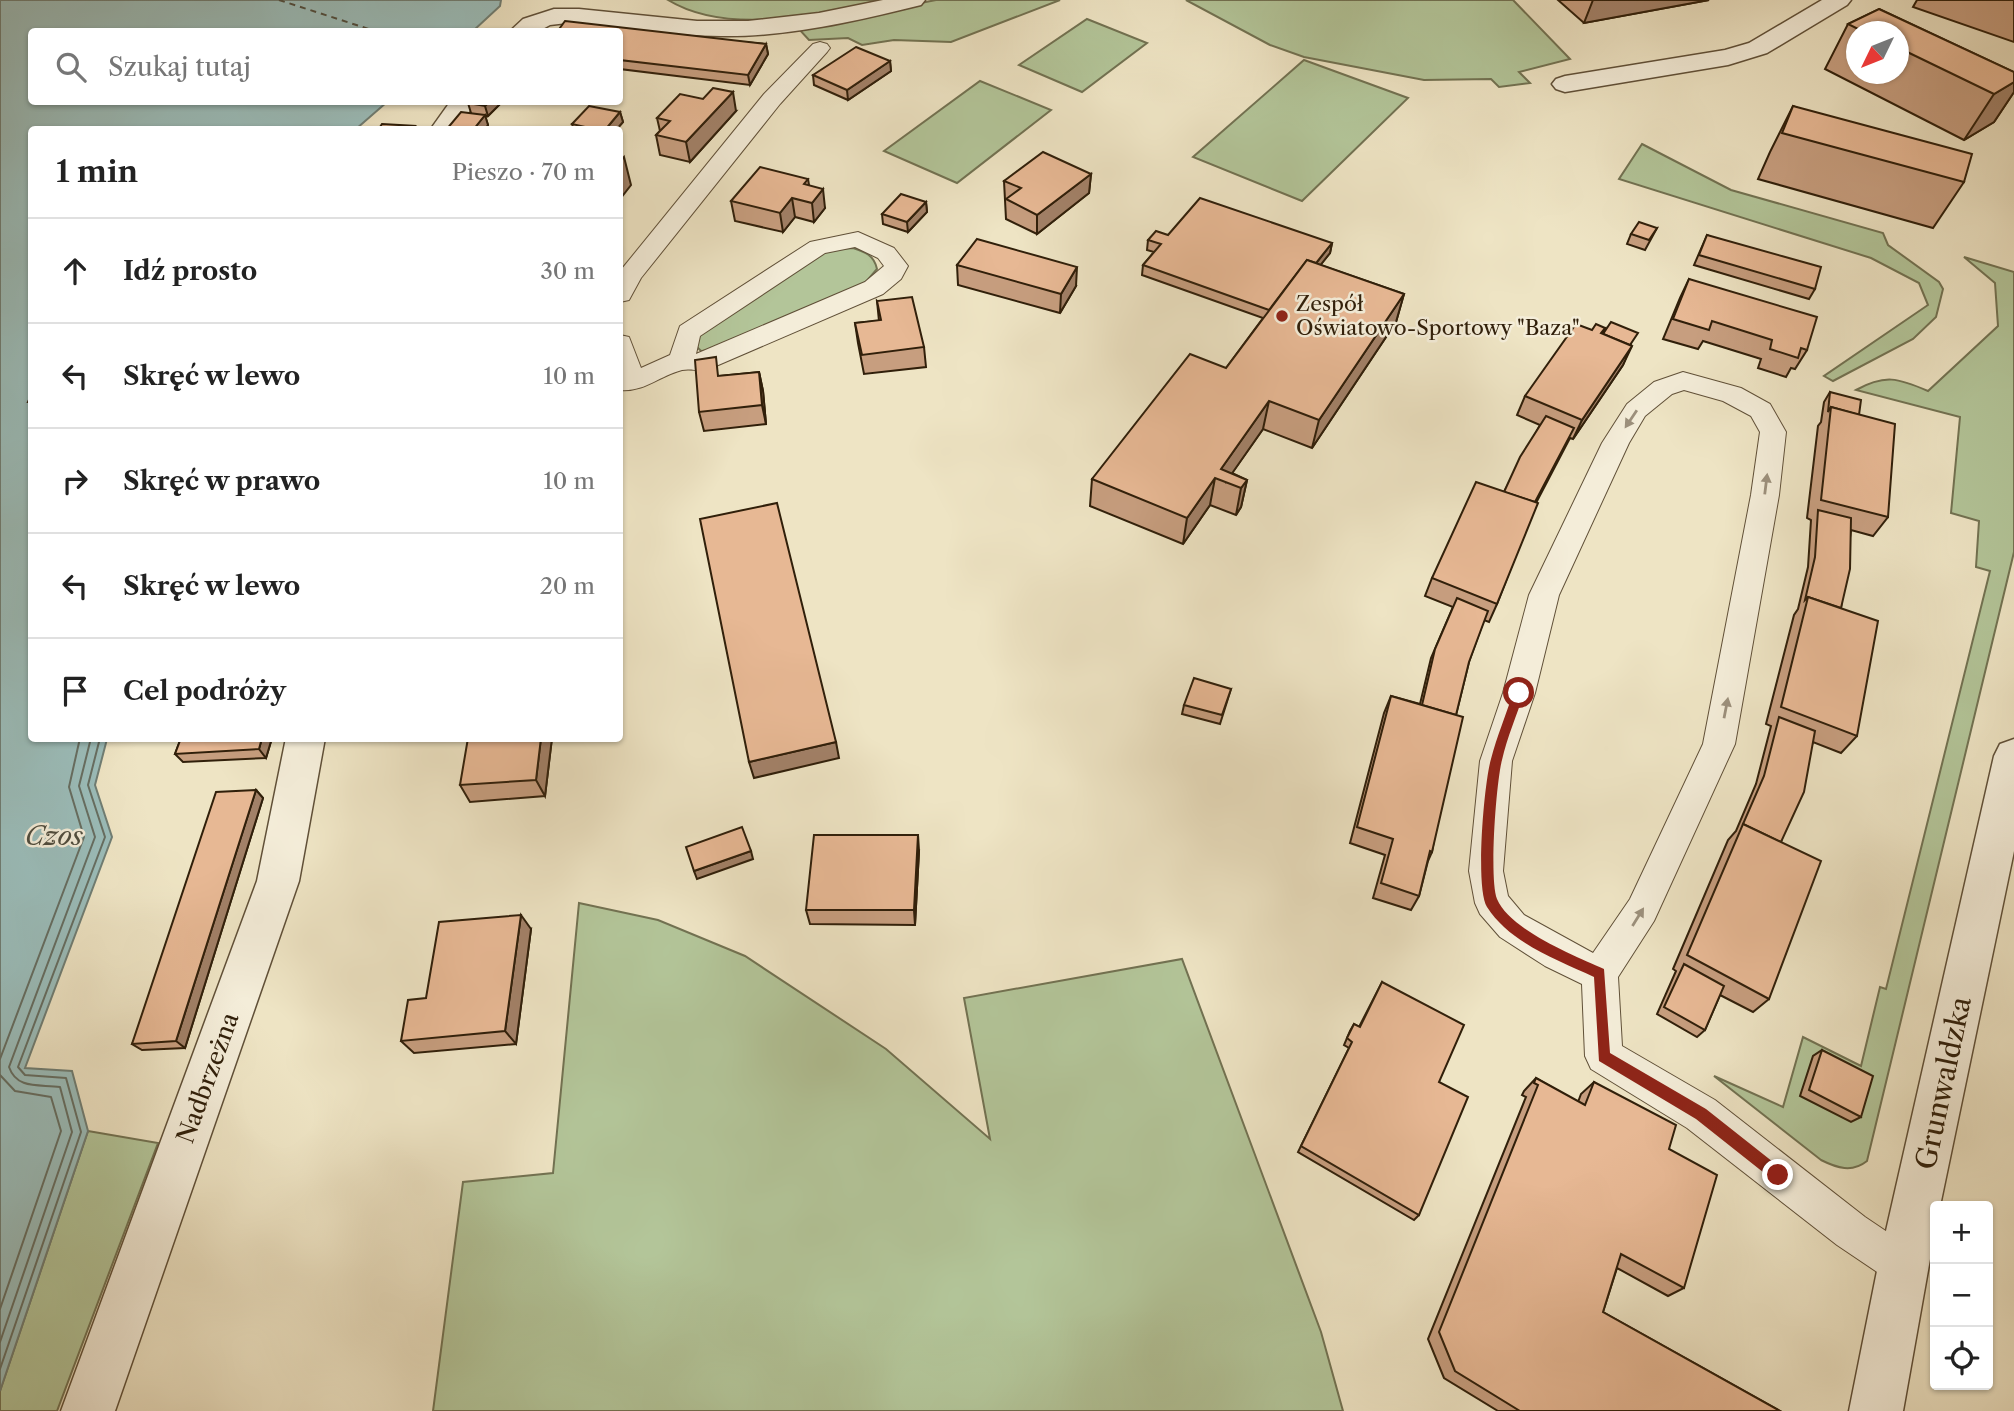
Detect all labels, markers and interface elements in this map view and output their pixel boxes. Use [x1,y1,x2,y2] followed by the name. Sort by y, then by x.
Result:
[1846,21,1909,84] north arrow
[28,28,623,105] search box
[52,48,90,86] icon: search
[108,51,251,83] text: Szukaj tutaj
[56,153,138,190] text: 1 min
[452,158,595,186] text: Pieszo · 70 m
[56,252,94,290] icon: ahead
[123,255,257,287] text: Idź prosto
[540,257,595,285] text: 30 m
[1296,291,1580,340] place label: Zespół Oświatowo-Sportowy "Baza"
[1274,308,1290,324] marker: Zespół Oświatowo-Sportowy "Baza"
[56,357,94,395] icon: left
[123,360,300,392] text: Skręć w lewo
[543,362,595,390] text: 10 m
[1624,410,1638,428] one-way arrow
[56,462,94,500] icon: right
[123,465,320,497] text: Skręć w prawo
[543,467,595,495] text: 10 m
[1761,473,1772,495] one-way arrow
[56,567,94,605] icon: left
[123,570,300,602] text: Skręć w lewo
[540,572,595,600] text: 20 m
[56,672,94,710] icon: arrive
[123,675,286,707] text: Cel podróży
[1503,677,1534,708] route start
[1720,697,1731,719] one-way arrow
[25,820,84,852] water label: Czos
[1631,907,1644,927] one-way arrow
[1908,993,1978,1172] street label: Grunwaldzka
[170,1008,245,1147] street label: Nadbrzeżna
[1762,1159,1793,1190] route end
[1930,1201,1993,1390] map controls
[1930,1201,1993,1264] button: +
[1930,1264,1993,1327] button: −
[1930,1327,1993,1390] button: locate

